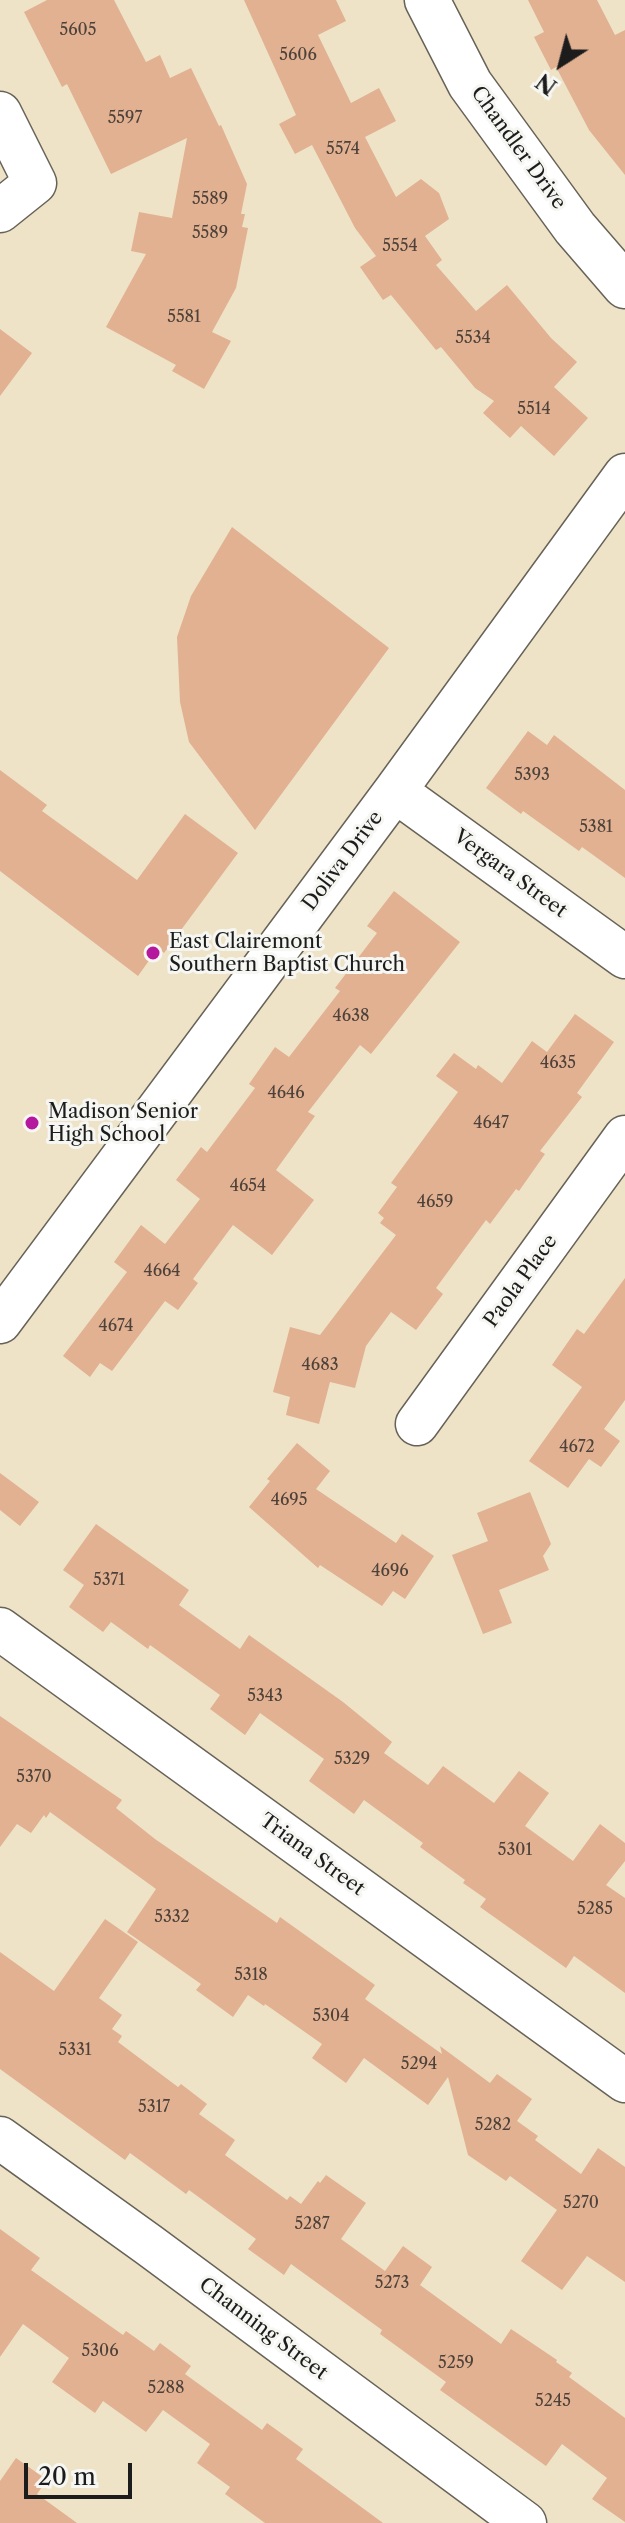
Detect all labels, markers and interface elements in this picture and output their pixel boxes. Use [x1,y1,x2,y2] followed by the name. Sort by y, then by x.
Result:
[60,20,96,40] house number: 5605
[521,24,601,104] north arrow
[279,45,317,65] house number: 5606
[531,67,562,100] text: N
[465,82,571,214] street label: Chandler Drive
[108,108,142,128] house number: 5597
[326,139,360,159] house number: 5574
[192,189,228,209] house number: 5589
[192,223,228,243] house number: 5589
[382,236,418,256] house number: 5554
[167,307,201,327] house number: 5581
[455,328,491,348] house number: 5534
[517,399,551,419] house number: 5514
[514,765,550,785] house number: 5393
[298,807,388,915] street label: Doliva Drive
[579,817,613,837] house number: 5381
[449,825,571,923] street label: Vergara Street
[169,930,405,977] place label: East Clairemont Southern Baptist Church
[144,944,162,962] marker: East Clairemont Southern Baptist Church
[333,1006,369,1026] house number: 4638
[540,1053,576,1073] house number: 4635
[267,1083,305,1103] house number: 4646
[48,1100,198,1147] place label: Madison Senior High School
[473,1113,509,1133] house number: 4647
[23,1114,41,1132] marker: Madison Senior High School
[230,1176,266,1196] house number: 4654
[417,1192,453,1212] house number: 4659
[479,1230,563,1332] street label: Paola Place
[143,1261,181,1281] house number: 4664
[98,1316,134,1336] house number: 4674
[302,1355,338,1375] house number: 4683
[559,1437,595,1457] house number: 4672
[271,1490,307,1510] house number: 4695
[371,1561,409,1581] house number: 4696
[93,1570,125,1590] house number: 5371
[247,1686,283,1706] house number: 5343
[334,1749,370,1769] house number: 5329
[16,1767,52,1787] house number: 5370
[255,1809,369,1901] street label: Triana Street
[498,1840,532,1860] house number: 5301
[577,1899,613,1919] house number: 5285
[154,1907,190,1927] house number: 5332
[234,1965,268,1985] house number: 5318
[313,2006,349,2026] house number: 5304
[58,2040,92,2060] house number: 5331
[401,2054,437,2074] house number: 5294
[138,2097,170,2117] house number: 5317
[475,2115,511,2135] house number: 5282
[563,2193,599,2213] house number: 5270
[294,2214,330,2234] house number: 5287
[194,2273,332,2385] street label: Channing Street
[375,2273,409,2293] house number: 5273
[81,2341,119,2361] house number: 5306
[438,2353,474,2373] house number: 5259
[148,2378,184,2398] house number: 5288
[535,2391,571,2411] house number: 5245
[28,2447,136,2497] scale bar
[38,2462,96,2491] text: 20 m

